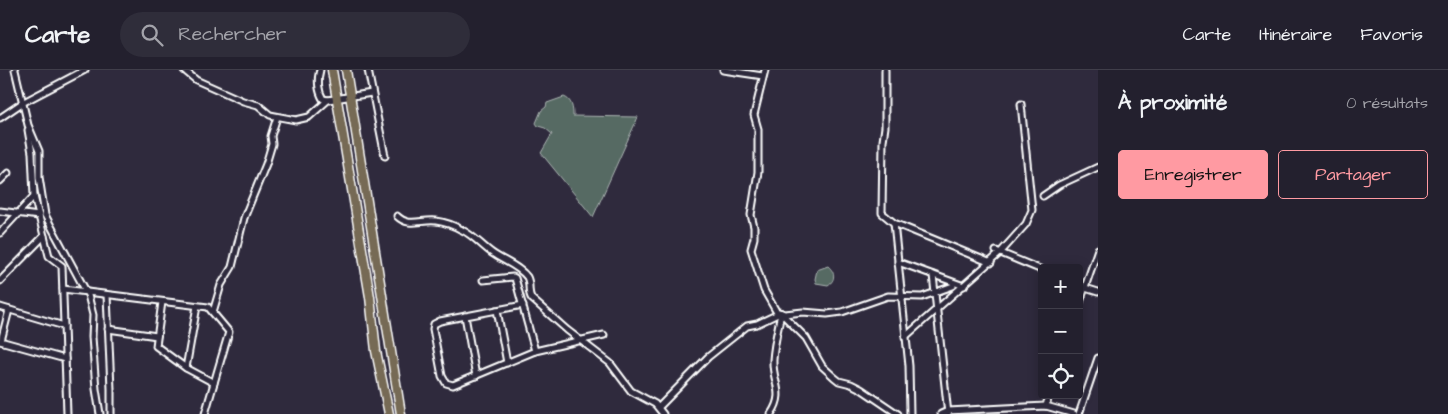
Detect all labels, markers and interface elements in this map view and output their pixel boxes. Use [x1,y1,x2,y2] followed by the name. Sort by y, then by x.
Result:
[120,12,470,57] search box
[25,18,90,52] text: Carte
[138,21,166,49] icon: search
[178,21,286,48] text: Rechercher
[1182,22,1231,47] text: Carte
[1259,22,1332,47] text: Itinéraire
[1360,22,1423,47] text: Favoris
[1118,88,1227,117] text: À proximité
[1346,92,1428,114] text: 0 résultats
[1118,150,1268,199] button: Enregistrer
[1278,150,1428,199] button: Partager
[1038,264,1083,399] map controls
[1038,264,1083,309] button: +
[1038,309,1083,354] button: −
[1038,354,1083,399] button: locate

